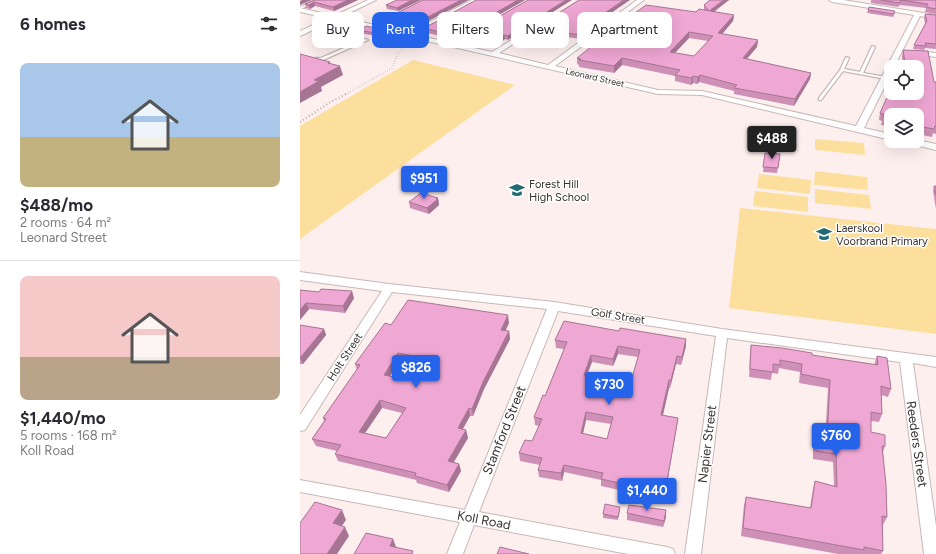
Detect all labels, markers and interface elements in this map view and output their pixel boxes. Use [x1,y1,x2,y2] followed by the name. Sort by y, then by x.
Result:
[312,12,364,48] chip: Buy
[372,12,429,48] chip: Rent
[437,12,503,48] chip: Filters
[511,12,569,48] chip: New
[577,12,672,48] chip: Apartment
[258,13,280,35] icon: filters
[20,14,86,34] text: 6 homes
[884,60,924,148] map controls
[884,60,924,100] button: locate
[564,65,626,89] street label: Leonard Street
[114,89,186,161] icon: home
[884,108,924,148] button: layers
[748,126,796,160] pin: $488
[756,131,788,146] text: $488
[400,166,448,200] pin: $951
[410,171,438,186] text: $951
[529,178,589,204] place label: Forest Hill High School
[508,181,526,199] school or university icon: Forest Hill High School
[20,195,93,215] text: $488/mo
[20,215,111,230] text: 2 rooms · 64 m²
[836,222,928,248] place label: Laerskool Voorbrand Primary
[815,225,833,243] school or university icon: Laerskool Voorbrand Primary
[20,230,107,245] text: Leonard Street
[114,302,186,374] icon: home
[590,305,646,327] street label: Golf Street
[325,331,365,383] street label: Holt Street
[392,355,440,389] pin: $826
[401,360,431,375] text: $826
[585,372,633,406] pin: $730
[594,377,624,392] text: $730
[479,383,529,477] street label: Stamford Street
[904,400,931,488] street label: Reeders Street
[695,404,719,484] street label: Napier Street
[20,408,106,428] text: $1,440/mo
[812,423,860,457] pin: $760
[20,428,117,443] text: 5 rooms · 168 m²
[821,428,851,443] text: $760
[20,443,74,458] text: Koll Road
[614,478,680,512] pin: $1,440
[627,483,667,498] text: $1,440
[456,507,512,533] street label: Koll Road

